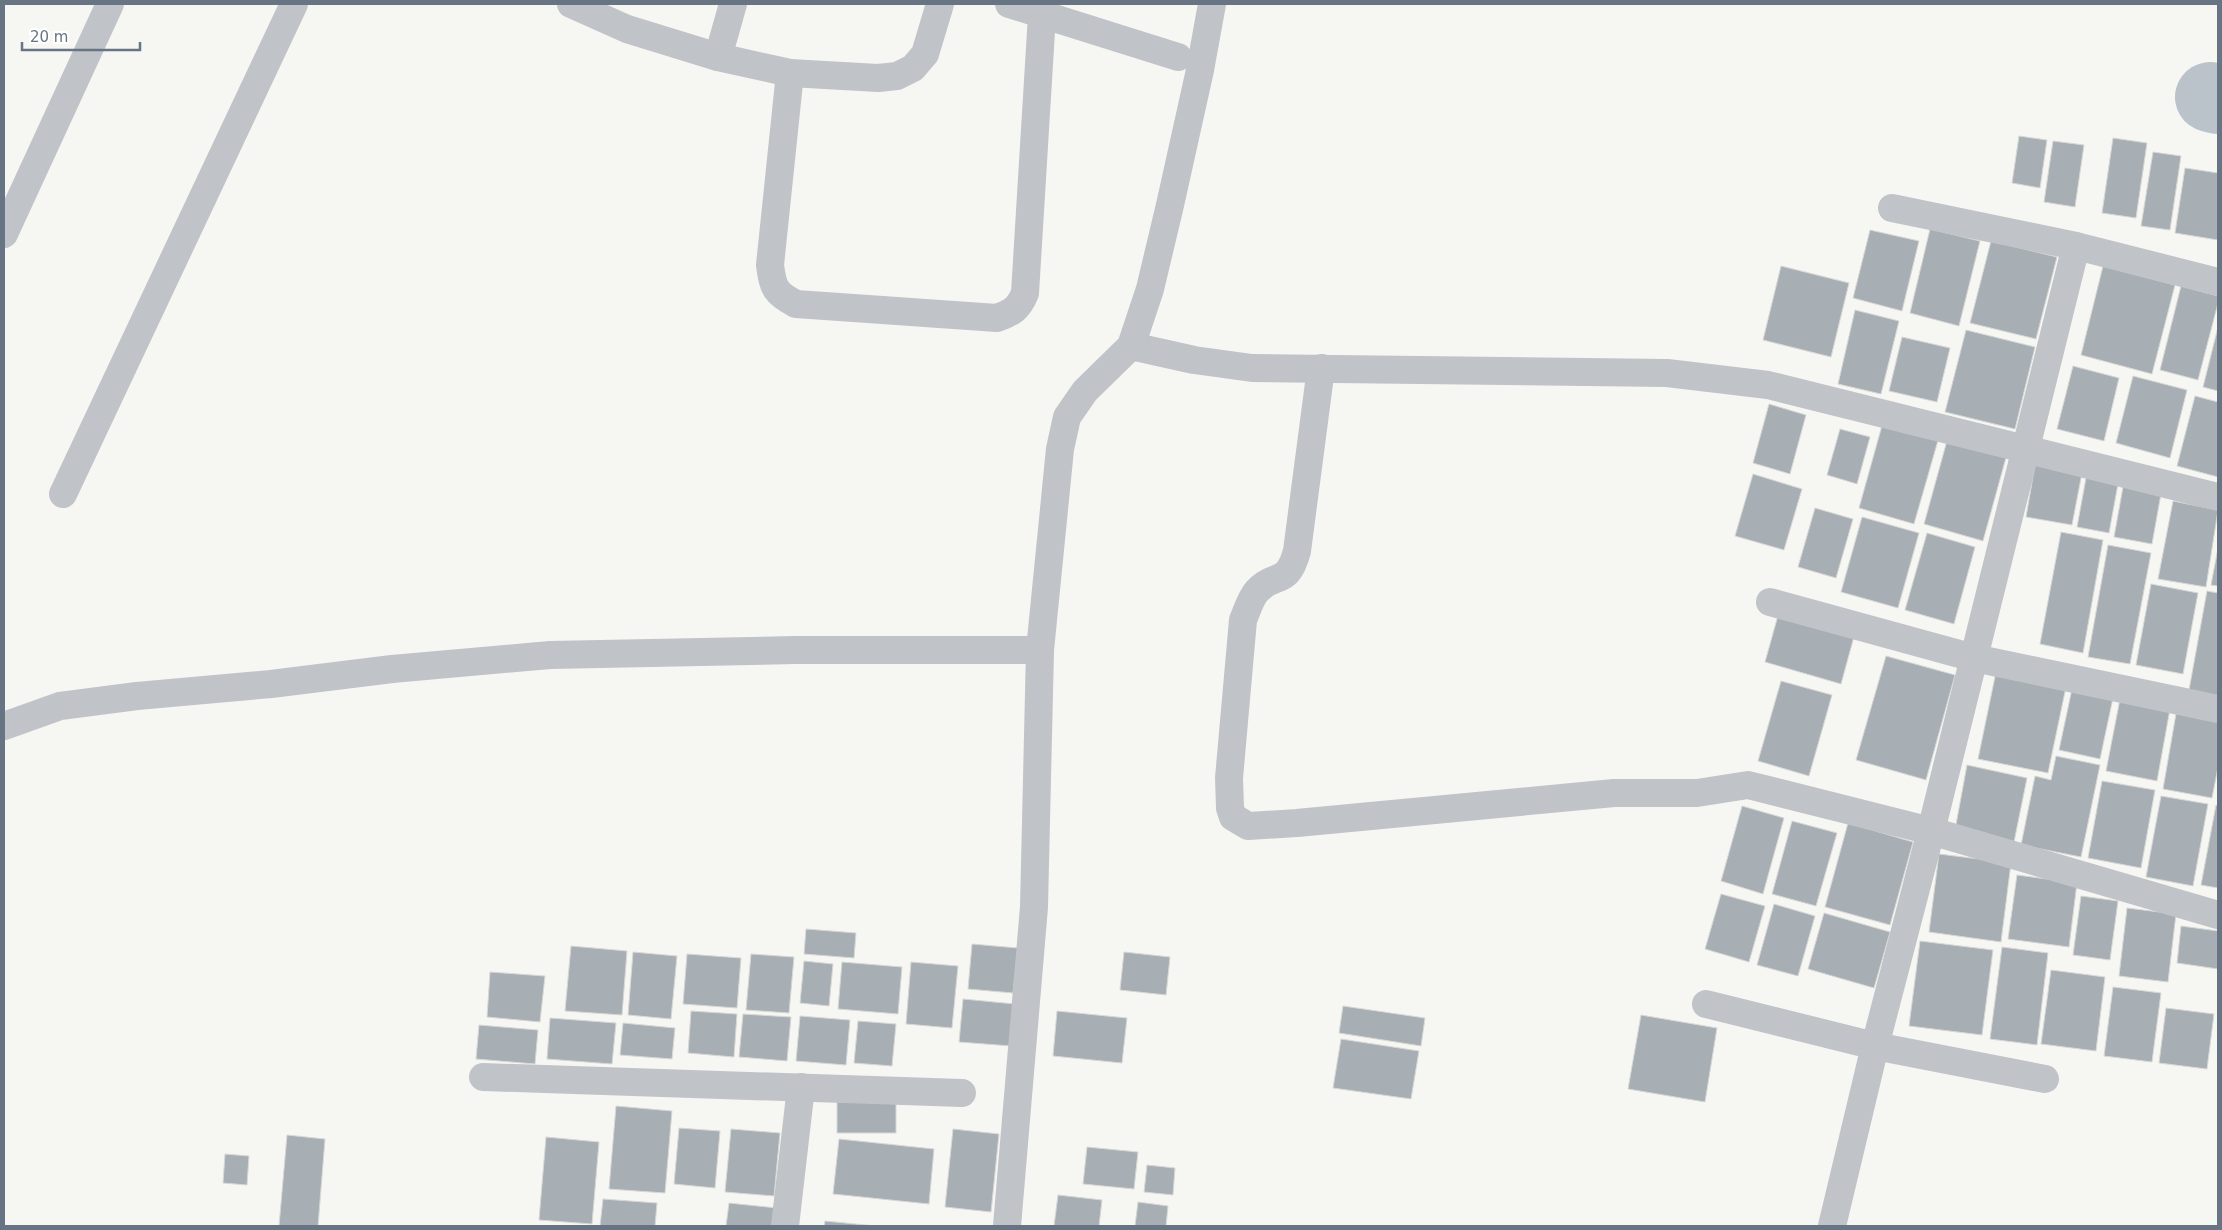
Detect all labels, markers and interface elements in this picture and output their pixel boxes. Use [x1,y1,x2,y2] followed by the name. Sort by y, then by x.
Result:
[22,20,140,52] scale bar
[30,28,68,46] text: 20 m

